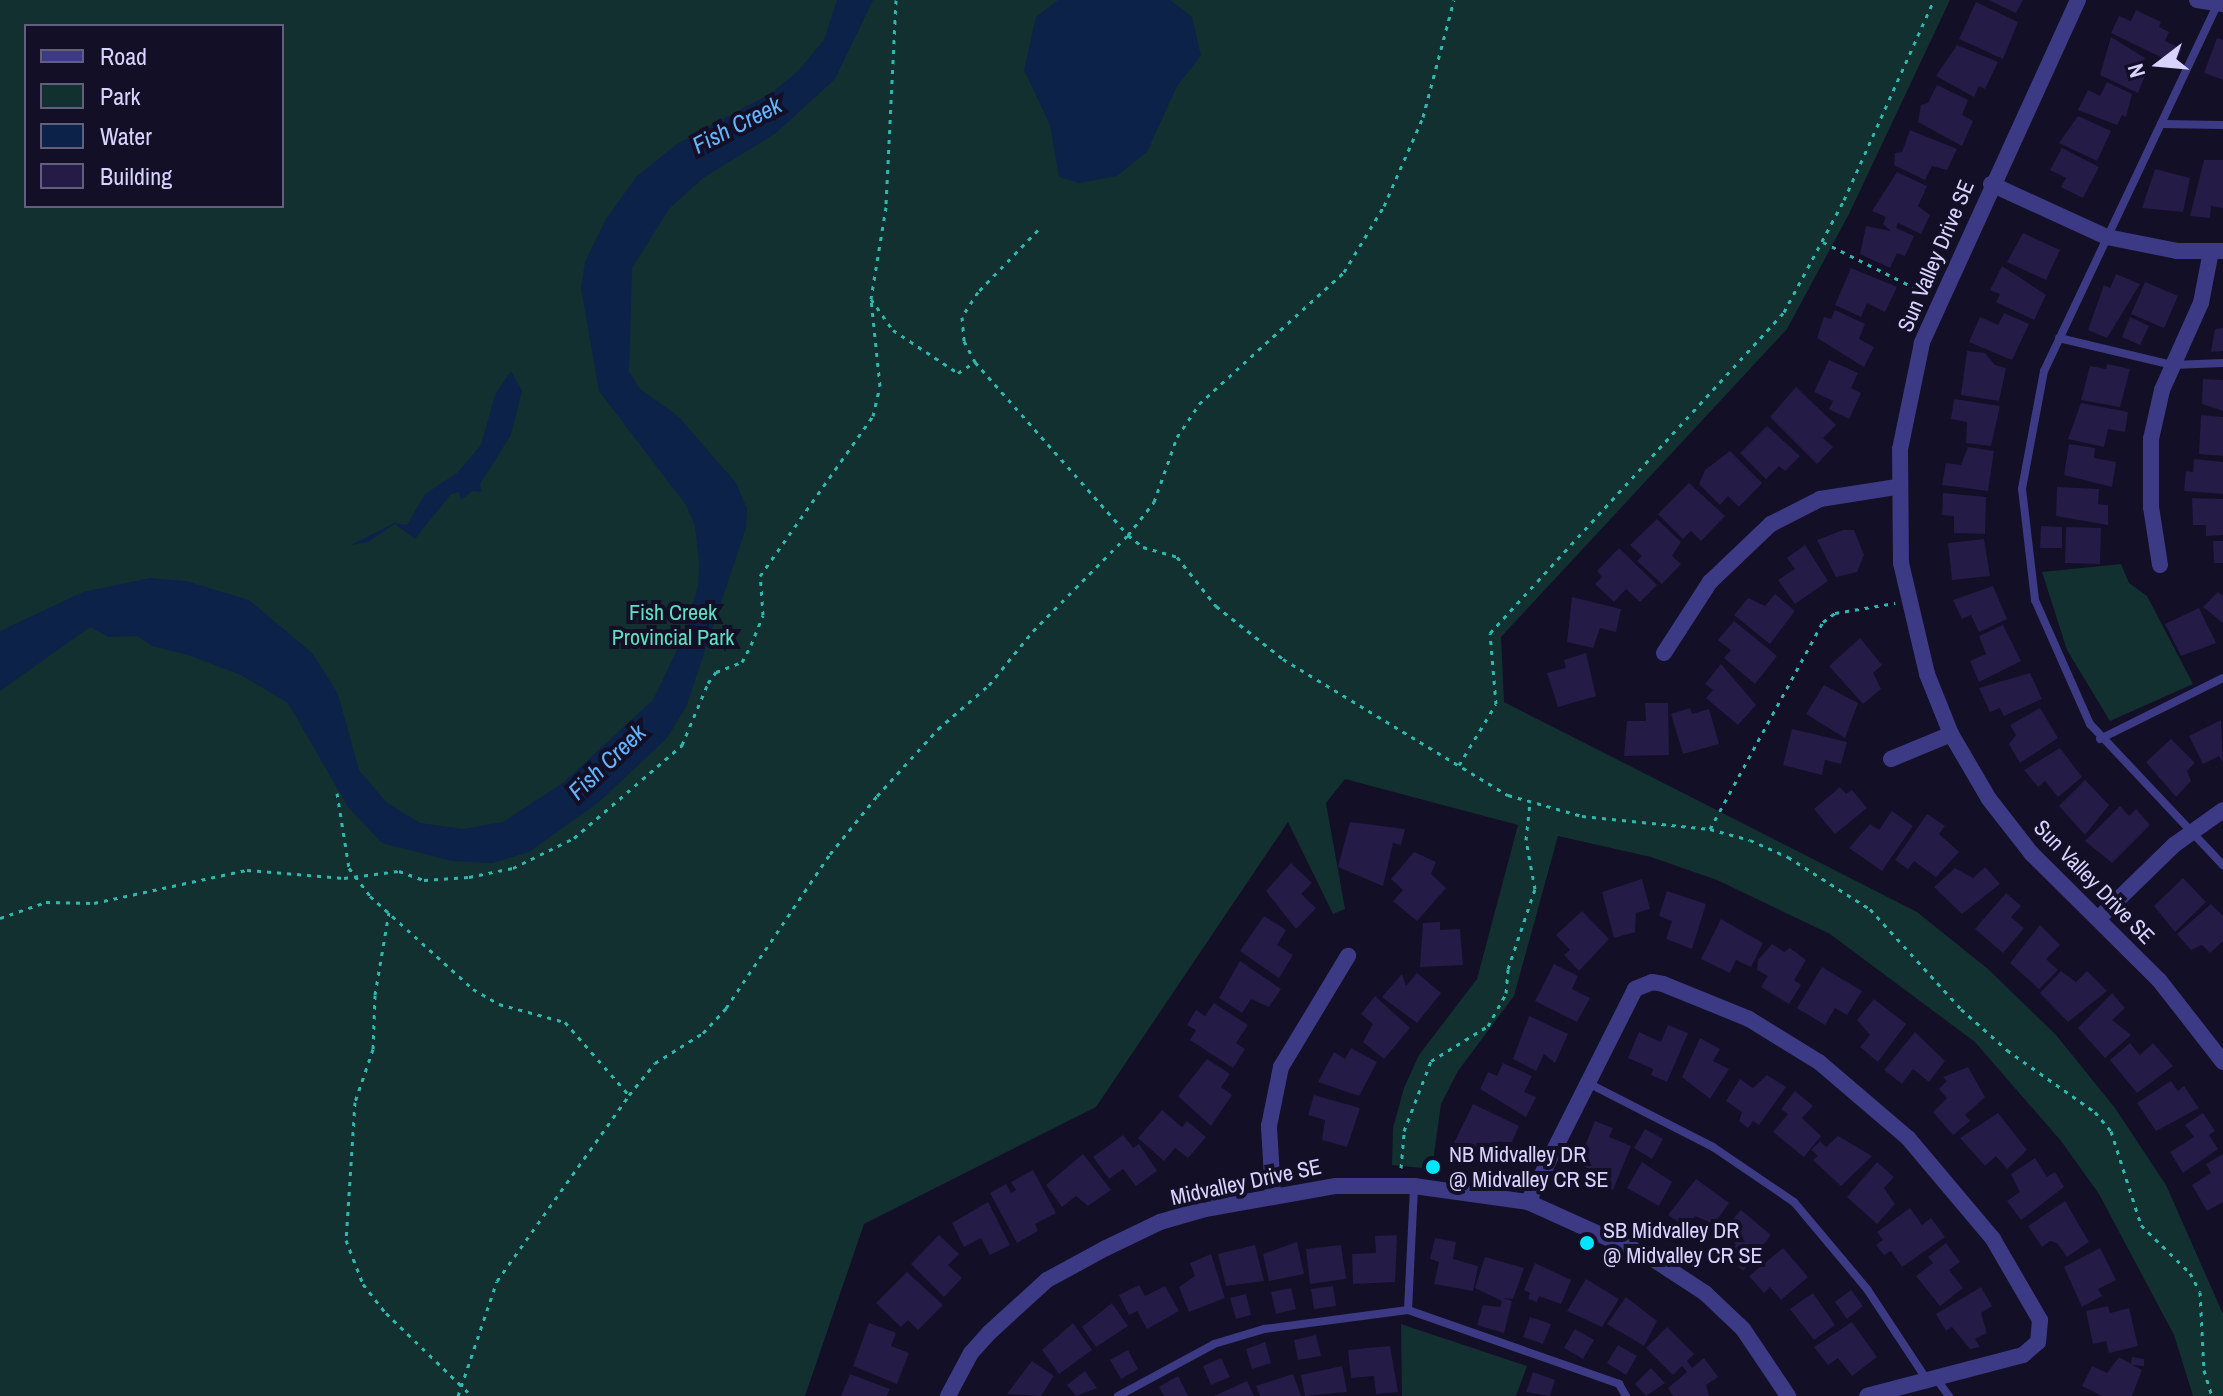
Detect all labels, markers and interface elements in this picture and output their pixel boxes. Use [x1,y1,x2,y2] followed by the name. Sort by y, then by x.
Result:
[24,24,284,208] legend
[2119,24,2199,104] north arrow
[100,40,147,72] text: Road
[2120,60,2152,81] text: N
[100,80,140,112] text: Park
[688,90,786,160] water label: Fish Creek
[100,120,152,152] text: Water
[100,160,172,192] text: Building
[1892,176,1980,336] street label: Sun Valley Drive SE
[612,599,734,650] park label: Fish Creek Provincial Park
[562,718,652,806] water label: Fish Creek
[2028,815,2160,949] street label: Sun Valley Drive SE
[1449,1141,1609,1192] place label: NB Midvalley DR @ Midvalley CR SE
[1168,1153,1324,1211] street label: Midvalley Drive SE
[1424,1158,1442,1176] marker: NB Midvalley DR @ Midvalley CR SE
[1603,1217,1763,1268] place label: SB Midvalley DR @ Midvalley CR SE
[1578,1234,1596,1252] marker: SB Midvalley DR @ Midvalley CR SE

